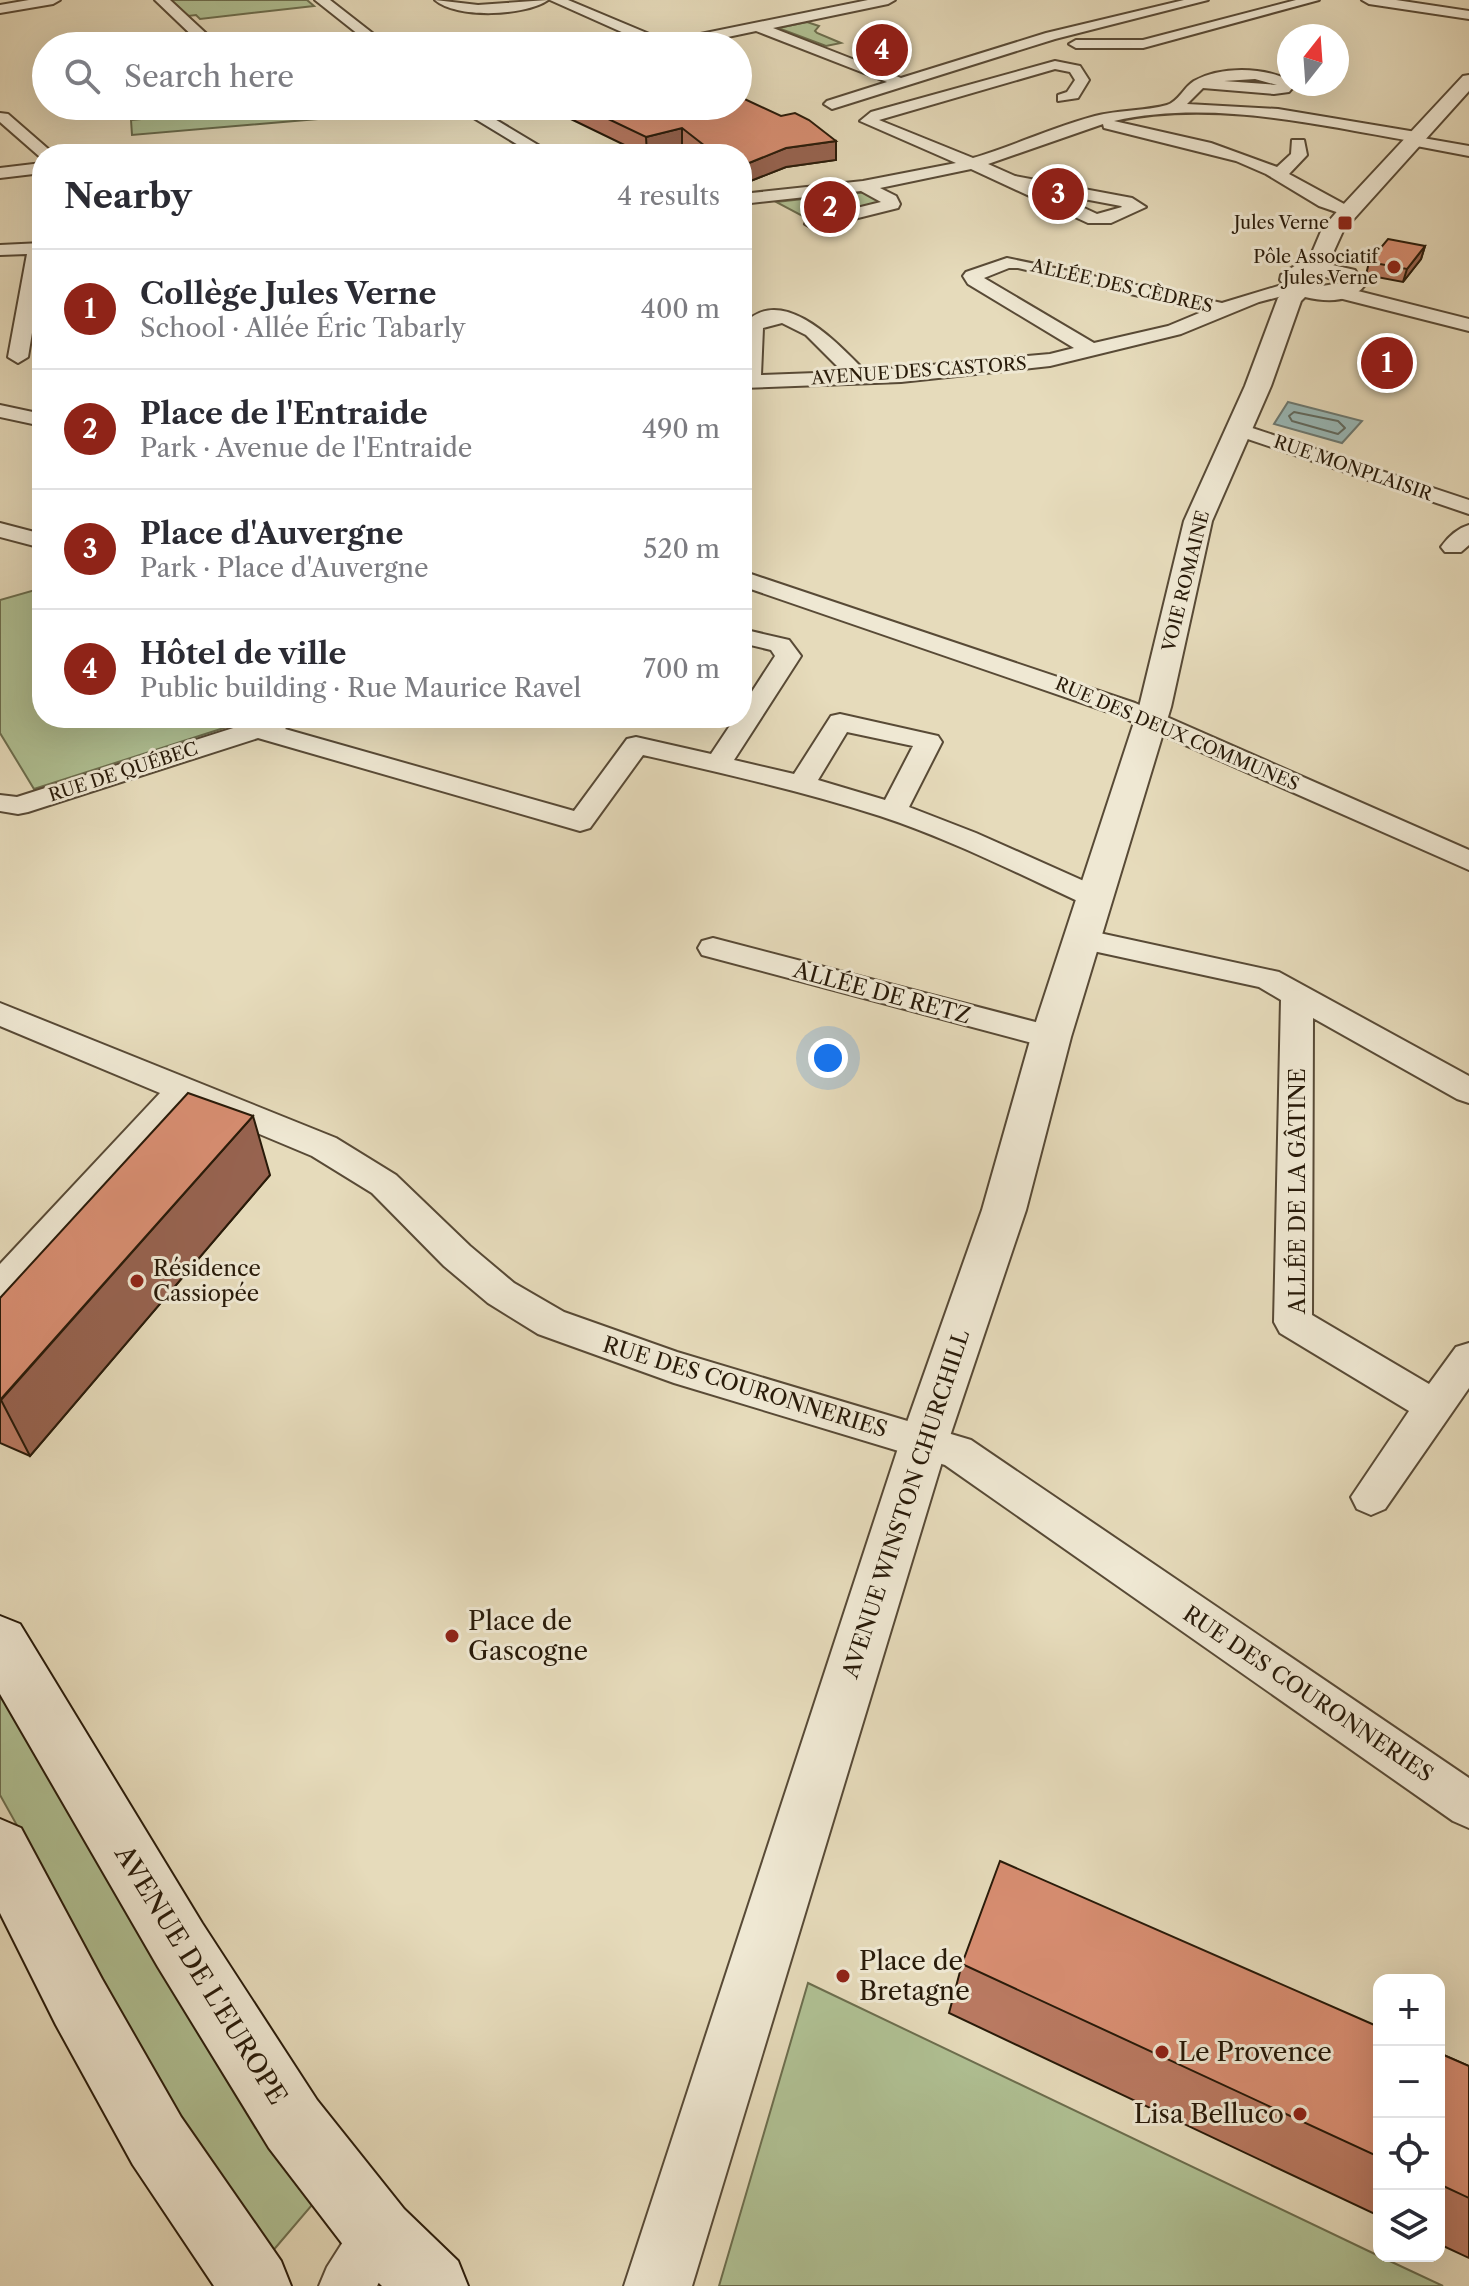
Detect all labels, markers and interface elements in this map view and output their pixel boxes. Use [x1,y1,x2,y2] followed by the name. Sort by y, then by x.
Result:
[856,20,908,80] pin: 4
[1277,24,1349,96] north arrow
[32,32,752,120] search box
[60,54,104,98] icon: search
[124,58,294,95] text: Search here
[1032,164,1084,224] pin: 3
[64,175,192,217] text: Nearby
[804,177,856,237] pin: 2
[617,180,720,212] text: 4 results
[1231,212,1329,234] place label: Jules Verne
[1336,214,1354,232] marker: Jules Verne
[1253,246,1381,289] place label: Pôle Associatif Jules Verne
[1028,253,1215,318] street label: ALLÉE DES CÈDRES
[1385,258,1403,276] marker: Pôle Associatif Jules Verne
[140,275,437,312] text: Collège Jules Verne
[84,293,96,325] text: 1
[641,293,720,325] text: 400 m
[140,312,466,344] text: School · Allée Éric Tabarly
[1361,333,1413,393] pin: 1
[810,352,1027,390] street label: AVENUE DES CASTORS
[140,395,428,432] text: Place de l'Entraide
[82,413,98,445] text: 2
[642,413,720,445] text: 490 m
[1271,431,1436,506] street label: RUE MONPLAISIR
[140,432,472,464] text: Park · Avenue de l'Entraide
[1158,508,1214,655] street label: VOIE ROMAINE
[140,515,404,552] text: Place d'Auvergne
[83,533,97,565] text: 3
[643,533,720,565] text: 520 m
[140,552,429,584] text: Park · Place d'Auvergne
[140,635,347,672] text: Hôtel de ville
[82,653,98,685] text: 4
[643,653,720,685] text: 700 m
[140,672,581,704] text: Public building · Rue Maurice Ravel
[1052,673,1302,795] street label: RUE DES DEUX COMMUNES
[45,737,200,806] street label: RUE DE QUÉBEC
[789,955,974,1030] street label: ALLÉE DE RETZ
[808,1038,848,1078] your location
[1283,1068,1311,1315] street label: ALLÉE DE LA GÂTINE
[153,1255,261,1307] place label: Résidence Cassiopée
[128,1272,146,1290] marker: Résidence Cassiopée
[836,1326,975,1683] street label: AVENUE WINSTON CHURCHILL
[600,1331,890,1443] street label: RUE DES COURONNERIES
[1178,1600,1438,1788] street label: RUE DES COURONNERIES
[468,1605,588,1667] place label: Place de Gascogne
[443,1627,461,1645] marker: Place de Gascogne
[108,1839,294,2110] street label: AVENUE DE L'EUROPE
[859,1945,970,2007] place label: Place de Bretagne
[834,1967,852,1985] marker: Place de Bretagne
[1373,1974,1445,2262] map controls
[1373,1974,1445,2046] button: +
[1178,2036,1332,2068] place label: Le Provence
[1153,2043,1171,2061] marker: Le Provence
[1373,2046,1445,2118] button: −
[1134,2098,1284,2130] place label: Lisa Belluco
[1291,2105,1309,2123] marker: Lisa Belluco
[1373,2118,1445,2190] button: locate
[1373,2190,1445,2262] button: layers

